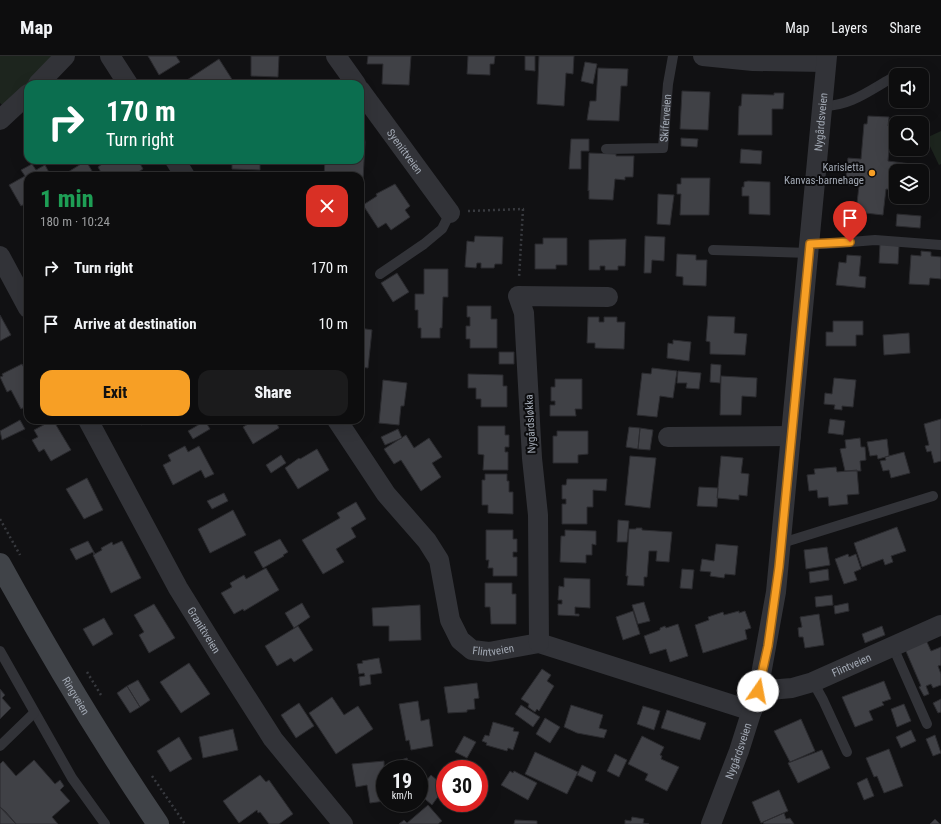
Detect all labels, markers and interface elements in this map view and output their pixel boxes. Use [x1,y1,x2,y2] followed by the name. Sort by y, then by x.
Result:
[20,16,53,39] text: Map
[785,20,809,36] text: Map
[831,20,868,36] text: Layers
[890,20,921,36] text: Share
[889,68,929,204] map controls
[889,68,929,108] button: sound
[812,92,830,152] street label: Nygårdsveien
[657,94,674,143] street label: Skiferveien
[106,95,176,128] text: 170 m
[40,96,92,148] icon: right
[889,116,929,156] button: search
[384,127,425,177] street label: Syenittveien
[106,129,174,150] text: Turn right
[784,161,864,187] place label: Karisletta Kanvas-barnehage
[889,164,929,204] button: layers
[867,168,877,178] marker: Karisletta Kanvas-barnehage
[40,185,94,213] text: 1 min
[306,185,348,227] button: close
[833,201,867,242] pin
[839,207,861,229] icon: arrive
[40,214,110,229] text: 180 m · 10:24
[40,257,62,279] icon: right
[74,259,133,277] text: Turn right
[311,259,348,277] text: 170 m
[40,313,62,335] icon: arrive
[74,315,197,333] text: Arrive at destination
[318,315,348,333] text: 10 m
[40,370,190,416] button: Exit
[198,370,348,416] button: Share
[522,394,539,454] street label: Nygårdsløkka
[184,605,223,656] street label: Granittveien
[472,642,515,659] street label: Flintveien
[830,651,873,680] street label: Flintveien
[737,670,779,712] position arrow
[59,675,92,717] street label: Ringveien
[723,721,754,781] street label: Nygårdsveien
[436,760,488,812] speed limit sign: 30
[392,769,412,793] text: 19
[392,790,412,801] text: km/h

